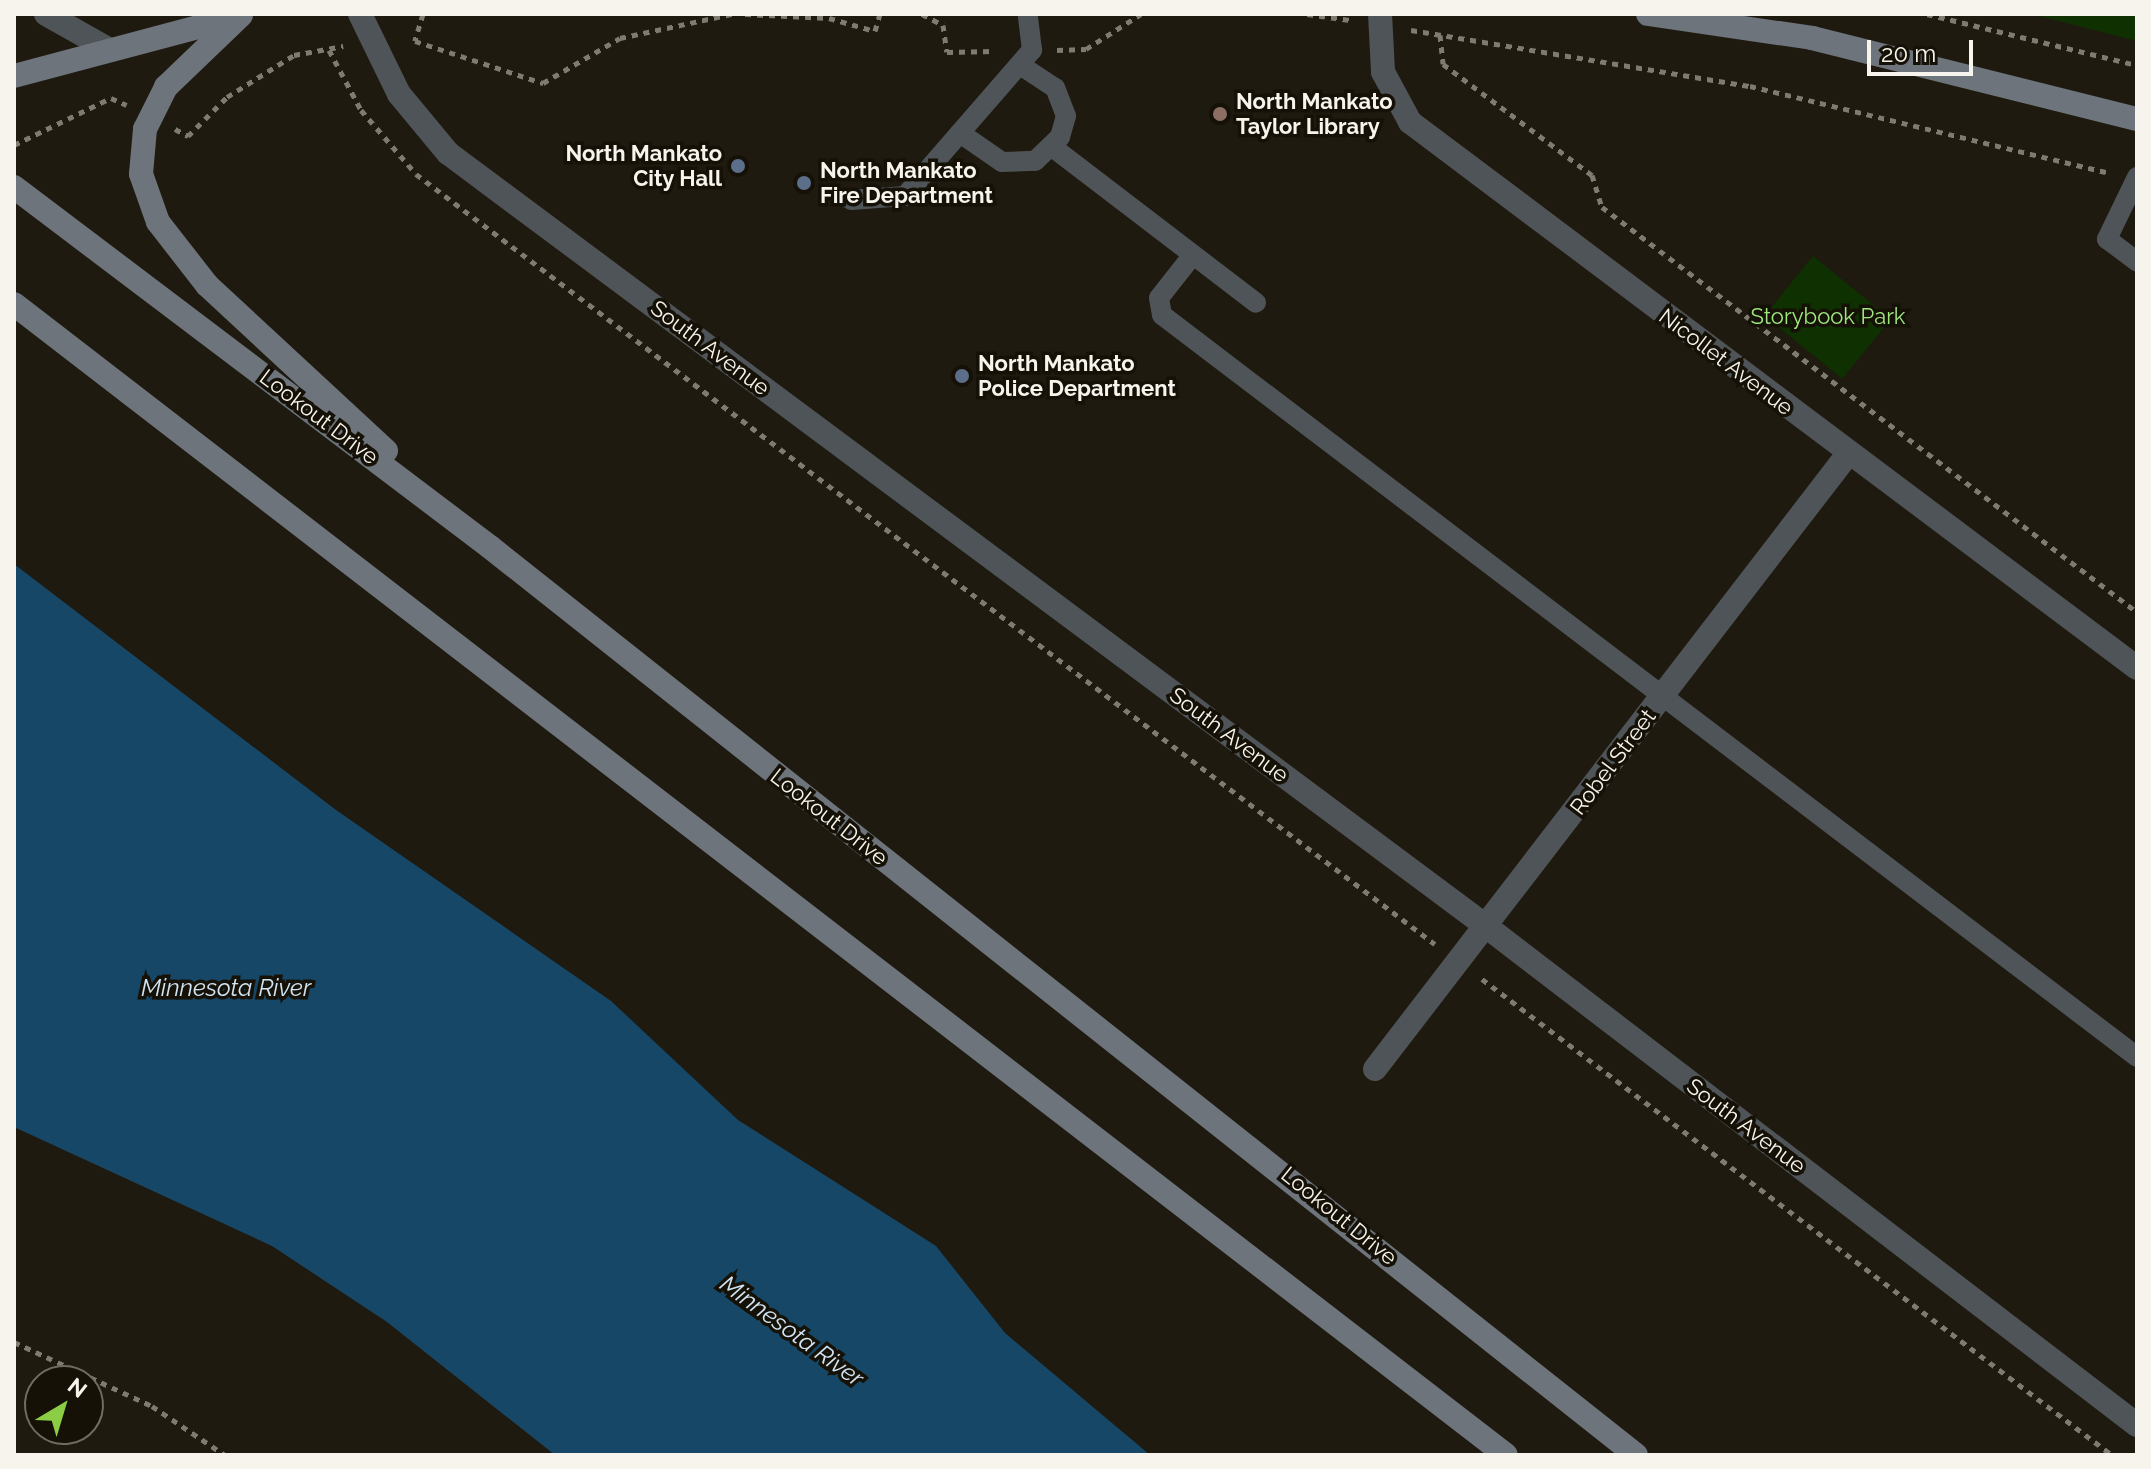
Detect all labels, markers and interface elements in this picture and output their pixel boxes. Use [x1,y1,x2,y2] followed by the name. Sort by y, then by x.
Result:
[1871,24,1977,74] scale bar
[1881,39,1936,68] text: 20 m
[1236,88,1393,140] place label: North Mankato Taylor Library
[1211,105,1229,123] marker: North Mankato Taylor Library
[565,140,722,192] place label: North Mankato City Hall
[729,157,747,175] marker: North Mankato City Hall
[820,157,993,208] place label: North Mankato Fire Department
[795,174,813,192] marker: North Mankato Fire Department
[645,295,775,401] street label: South Avenue
[1653,303,1799,421] street label: Nicollet Avenue
[1750,304,1906,330] park label: Storybook Park
[978,350,1176,402] place label: North Mankato Police Department
[255,364,383,470] street label: Lookout Drive
[953,367,971,385] marker: North Mankato Police Department
[1164,682,1294,788] street label: South Avenue
[1564,704,1662,820] street label: Robel Street
[765,763,893,871] street label: Lookout Drive
[141,974,311,1002] water label: Minnesota River
[1681,1073,1811,1179] street label: South Avenue
[1276,1161,1402,1271] street label: Lookout Drive
[715,1269,869,1393] water label: Minnesota River
[24,1365,104,1445] north arrow
[63,1372,92,1403] text: N

